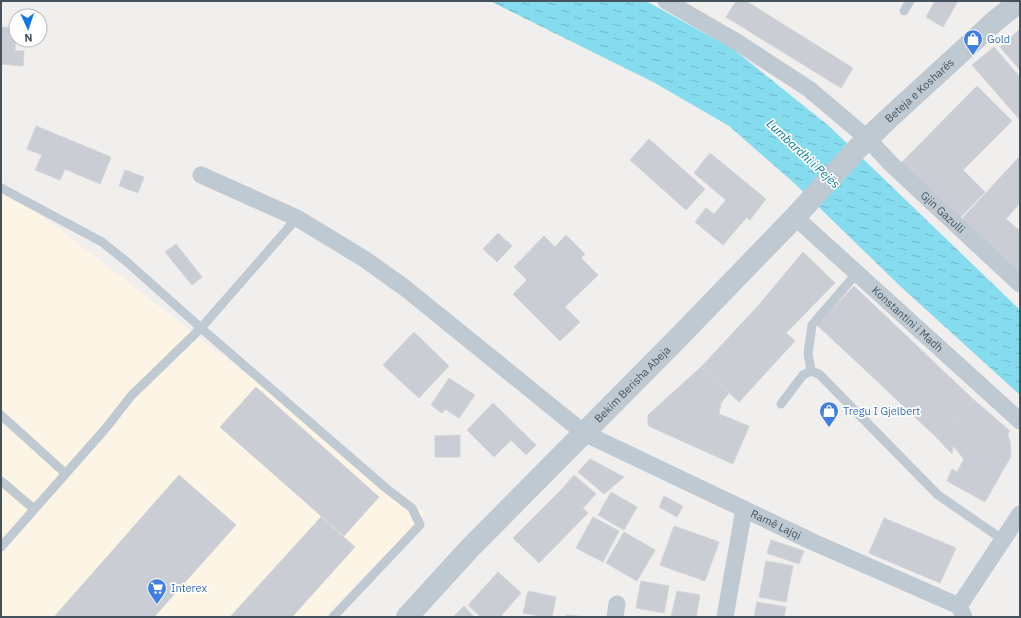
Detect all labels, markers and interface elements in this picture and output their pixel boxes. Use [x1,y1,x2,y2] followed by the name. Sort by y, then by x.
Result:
[8,8,48,48] north arrow
[962,28,984,56] shop icon: Gold
[24,31,33,45] text: N
[987,32,1010,46] place label: Gold
[882,55,957,125] street label: Beteja e Kosharës
[764,116,843,192] water label: Lumbardhi i Pejës
[918,188,968,236] street label: Gjin Gazulli
[869,283,946,355] street label: Konstantini i Madh
[591,343,673,425] street label: Bekim Berisha Abeja
[818,400,840,428] shop icon: Tregu I Gjelbert
[843,404,920,418] place label: Tregu I Gjelbert
[748,506,804,542] street label: Ramē Lajqi
[146,577,168,605] supermarket icon: Interex
[171,581,207,595] place label: Interex

